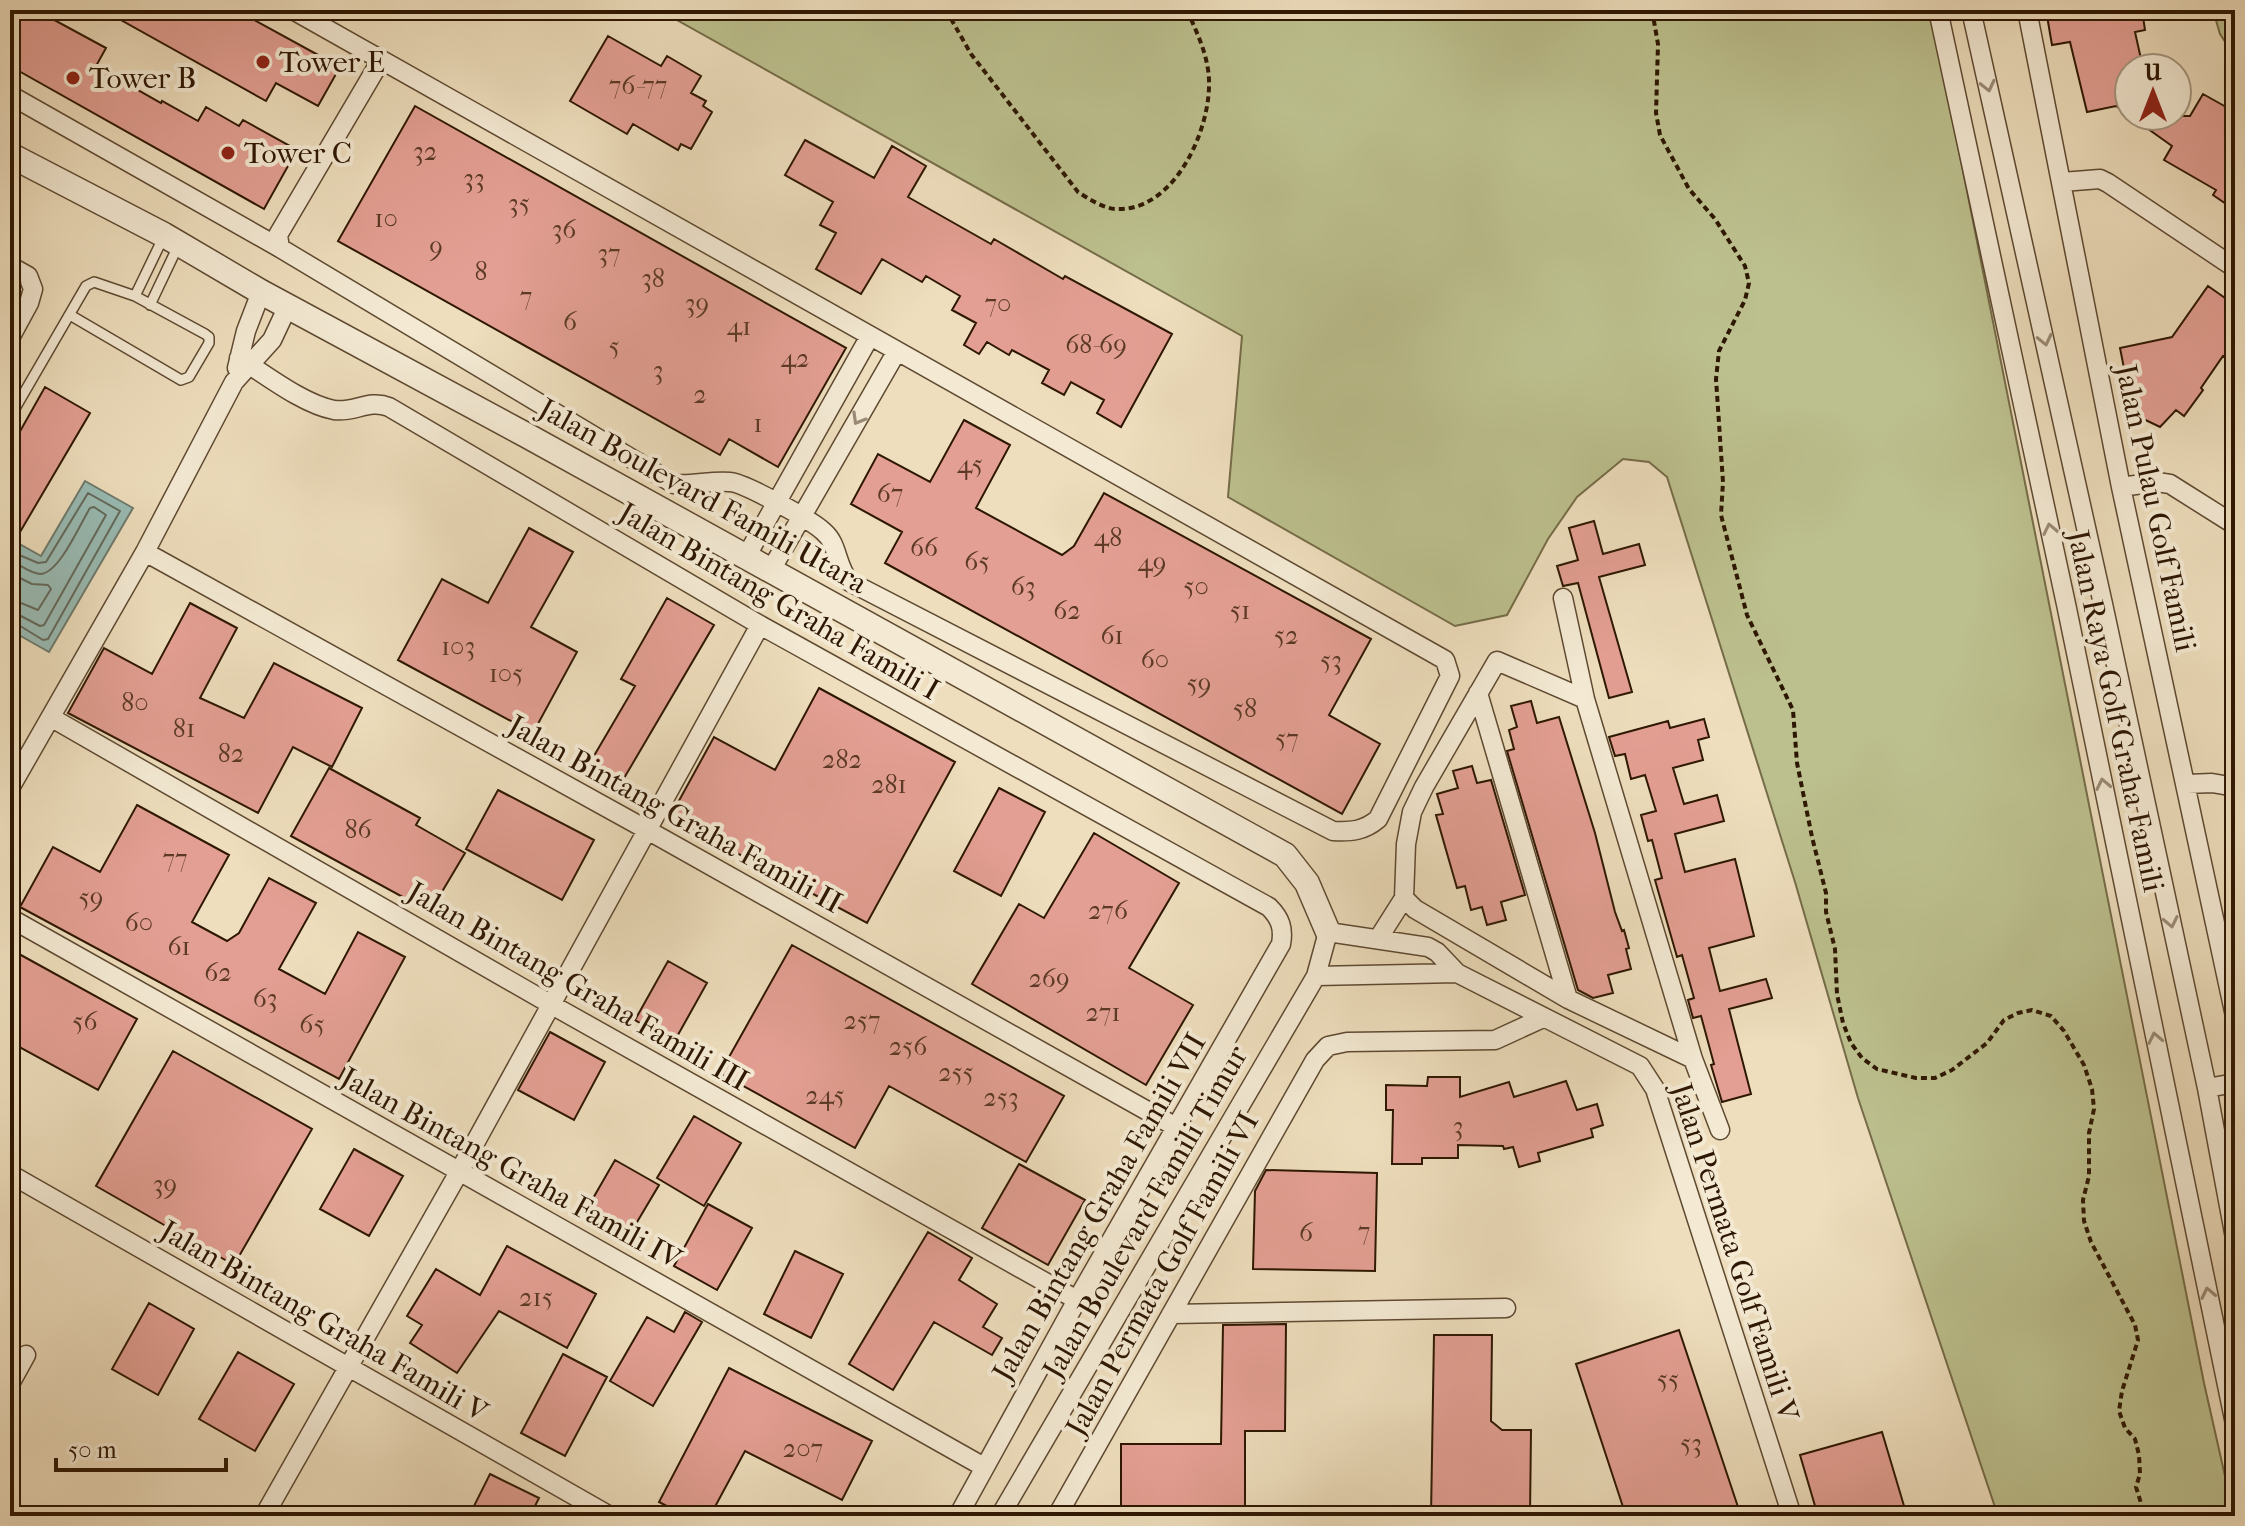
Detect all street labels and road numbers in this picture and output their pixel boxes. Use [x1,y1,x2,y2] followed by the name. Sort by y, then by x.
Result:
[2108,359,2203,655] street label: Jalan Pulau Golf Famili
[531,390,874,602] street label: Jalan Boulevard Famili Utara
[610,494,945,708] street label: Jalan Bintang Graha Famili I
[2060,525,2171,895] street label: Jalan Raya Golf Graha Famili
[500,707,848,921] street label: Jalan Bintang Graha Famili II
[399,873,754,1099] street label: Jalan Bintang Graha Famili III
[984,1027,1214,1389] street label: Jalan Bintang Graha Famili VII
[1035,1039,1255,1387] street label: Jalan Boulevard Famili Timur
[333,1059,688,1278] street label: Jalan Bintang Graha Famili IV
[1663,1077,1806,1427] street label: Jalan Permata Golf Famili V
[1058,1106,1266,1444] street label: Jalan Permata Golf Famili VI
[152,1212,495,1430] street label: Jalan Bintang Graha Famili V

